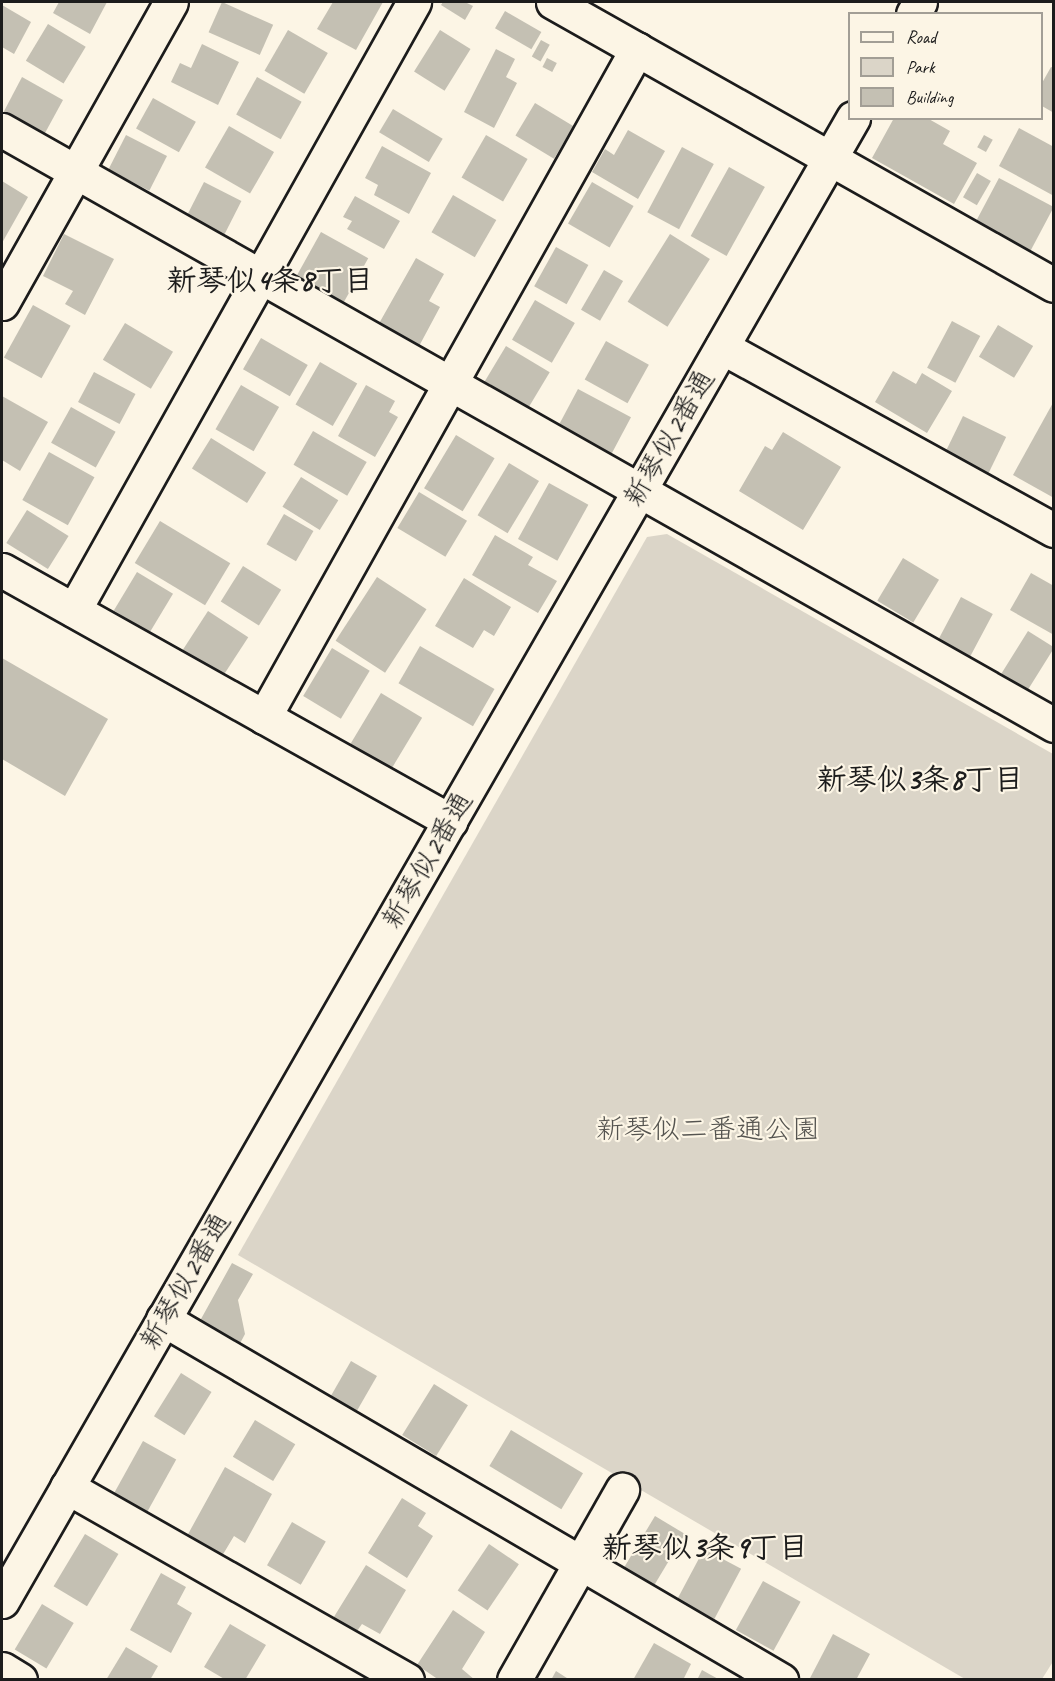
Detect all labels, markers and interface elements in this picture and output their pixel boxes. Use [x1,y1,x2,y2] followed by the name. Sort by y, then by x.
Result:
[848,12,1043,120] legend
[906,26,936,48] text: Road
[906,56,935,78] text: Park
[906,86,953,108] text: Building
[167,262,373,298] district label: 新琴似4条8丁目
[616,364,722,512] street label: 新琴似2番通
[817,761,1023,797] district label: 新琴似3条8丁目
[374,786,480,934] street label: 新琴似2番通
[596,1112,820,1146] park label: 新琴似二番通公園
[132,1207,238,1355] street label: 新琴似2番通
[602,1529,808,1565] district label: 新琴似3条9丁目

